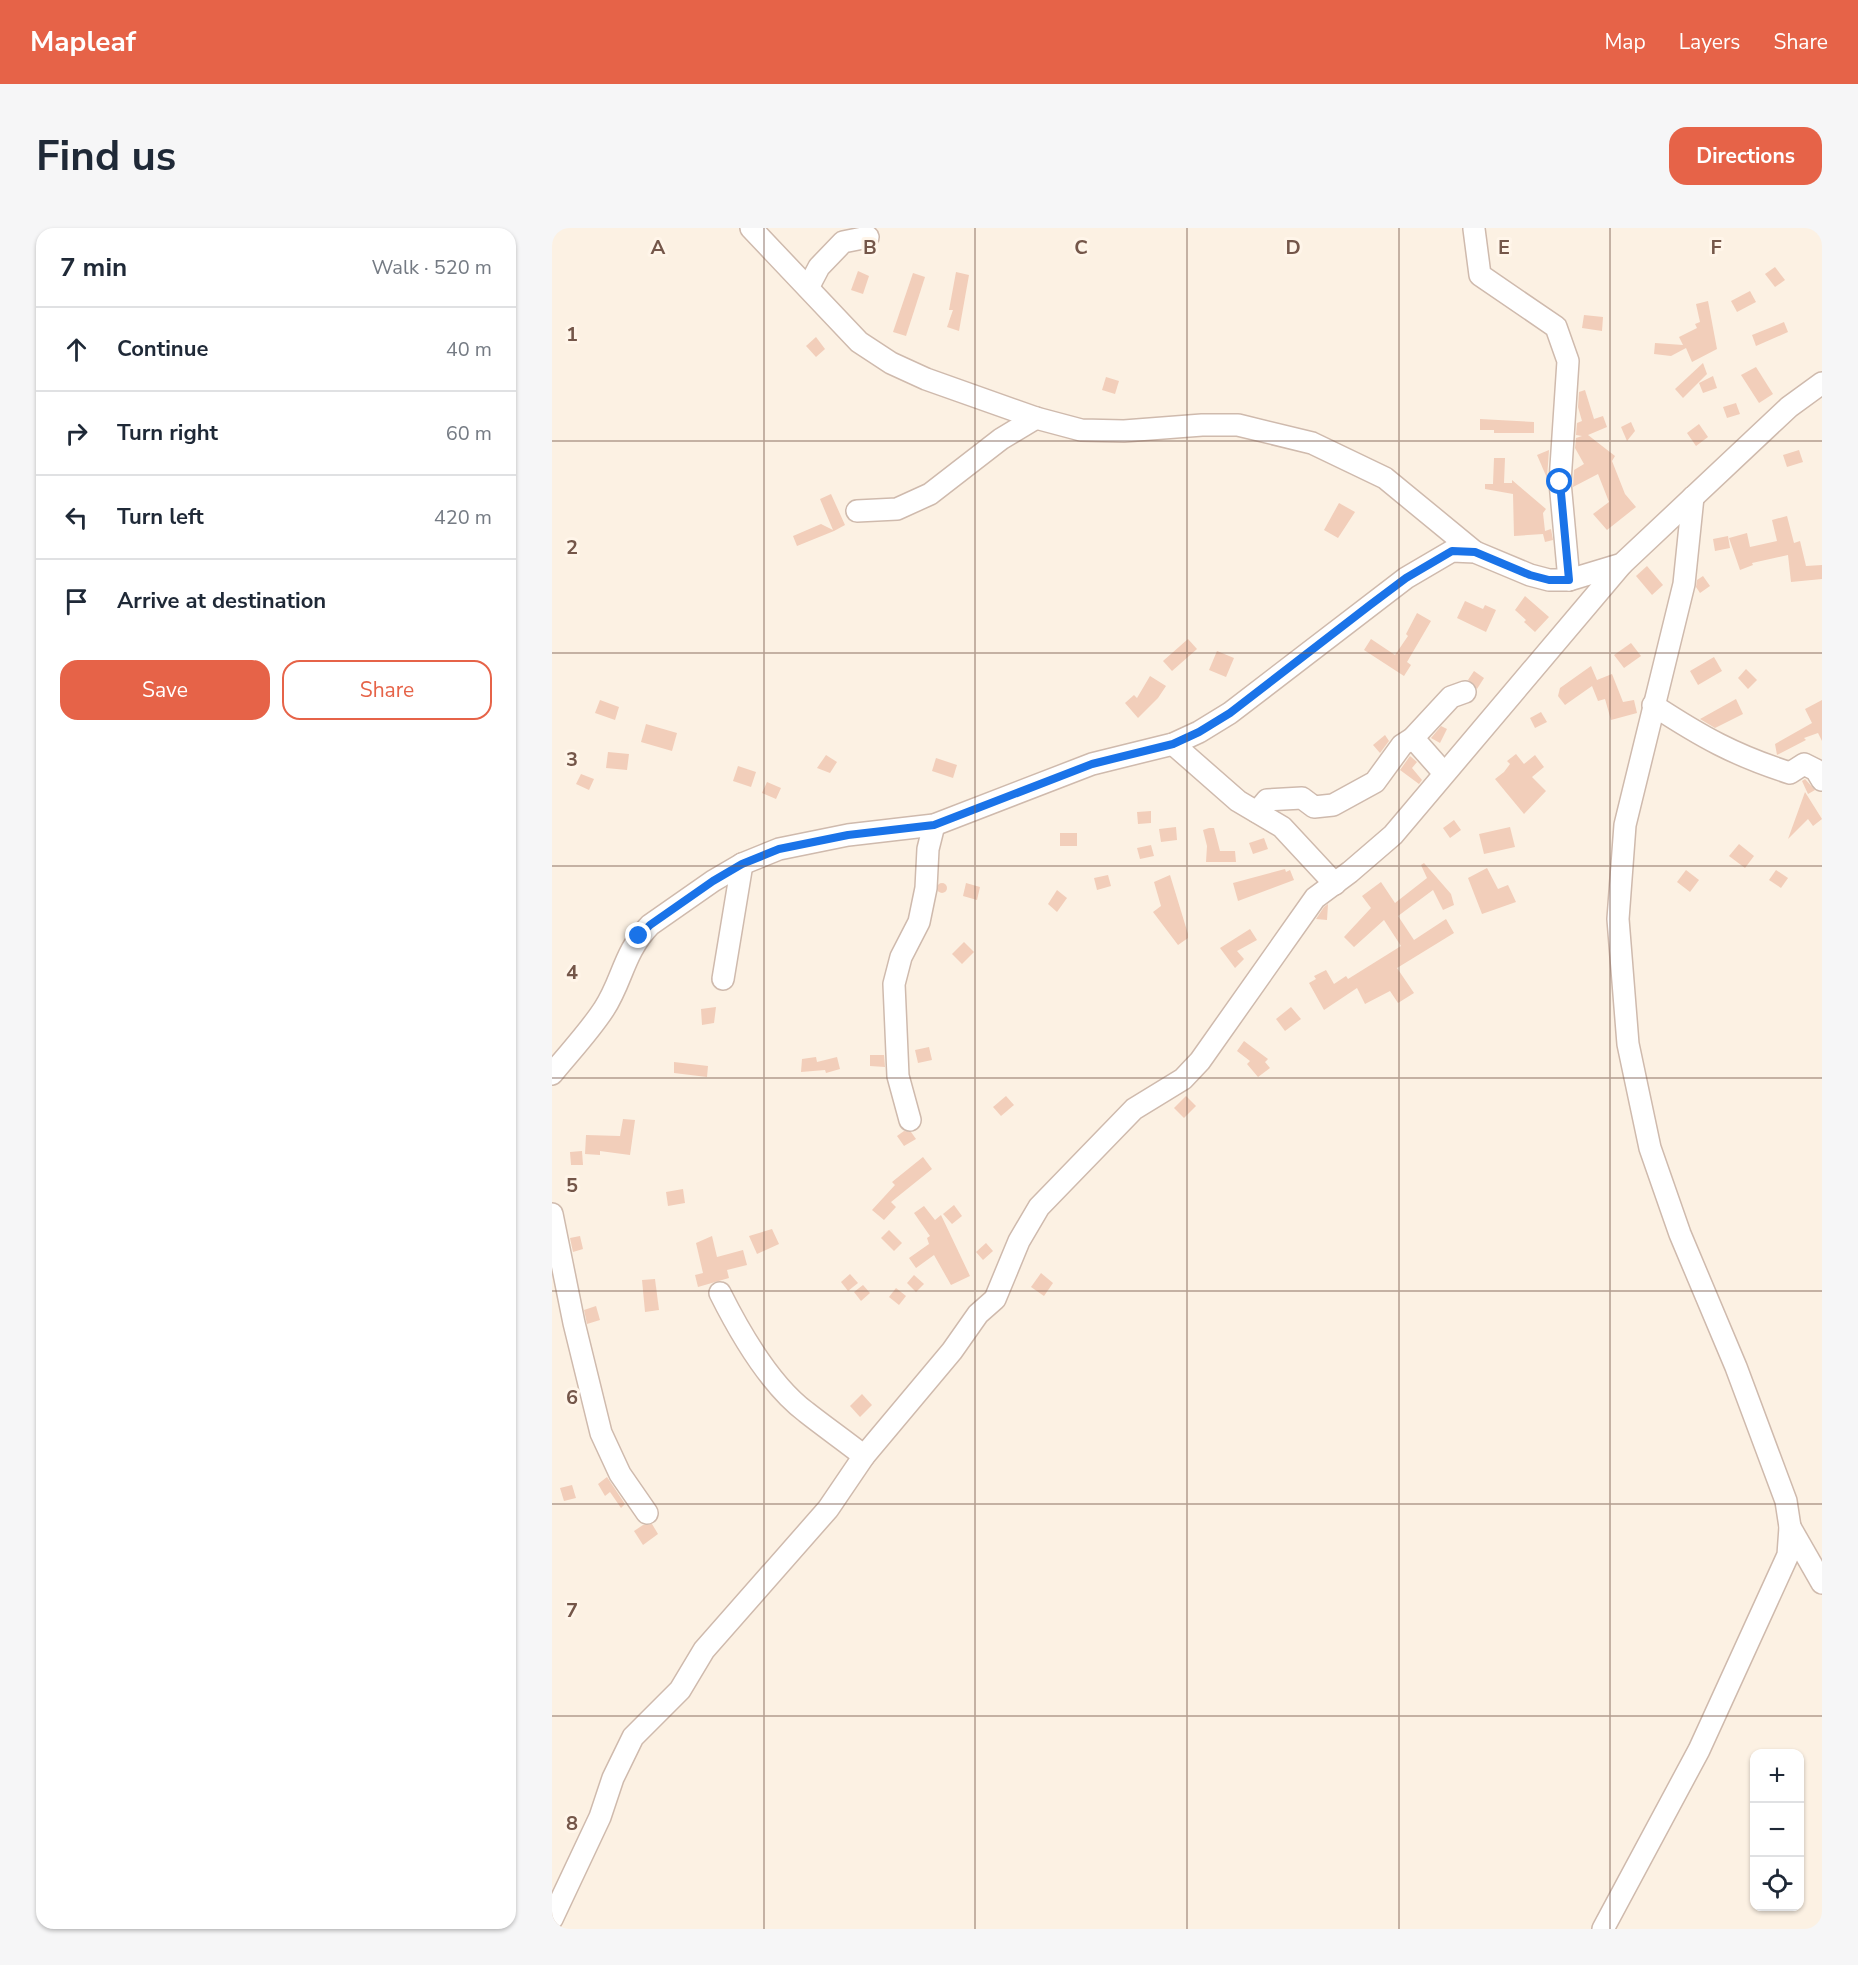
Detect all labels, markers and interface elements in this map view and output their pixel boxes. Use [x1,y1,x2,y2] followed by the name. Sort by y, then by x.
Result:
[30,23,136,61] text: Mapleaf
[1604,28,1646,56] text: Map
[1679,28,1740,56] text: Layers
[1773,28,1828,56] text: Share
[1669,127,1822,185] button: Directions
[36,128,176,185] text: Find us
[651,234,666,261] text: A
[863,234,877,261] text: B
[1074,234,1088,261] text: C
[1285,234,1301,261] text: D
[1498,234,1510,261] text: E
[1710,234,1722,261] text: F
[60,250,127,285] text: 7 min
[372,254,492,281] text: Walk · 520 m
[566,321,578,348] text: 1
[60,333,93,366] icon: ahead
[117,334,208,364] text: Continue
[446,336,492,363] text: 40 m
[60,417,93,450] icon: right
[117,418,218,448] text: Turn right
[446,420,492,447] text: 60 m
[1546,468,1572,494] route start
[60,501,93,534] icon: left
[117,502,204,532] text: Turn left
[434,504,492,531] text: 420 m
[566,534,578,561] text: 2
[60,585,93,618] icon: arrive
[117,586,326,616] text: Arrive at destination
[60,660,270,720] button: Save
[282,660,492,720] button: Share
[566,746,578,773] text: 3
[625,922,651,948] route end
[566,959,578,986] text: 4
[566,1172,578,1199] text: 5
[566,1384,578,1411] text: 6
[566,1597,578,1624] text: 7
[1750,1749,1804,1911] map controls
[1750,1749,1804,1803] button: +
[1750,1803,1804,1857] button: −
[566,1810,578,1837] text: 8
[1750,1857,1804,1911] button: locate

